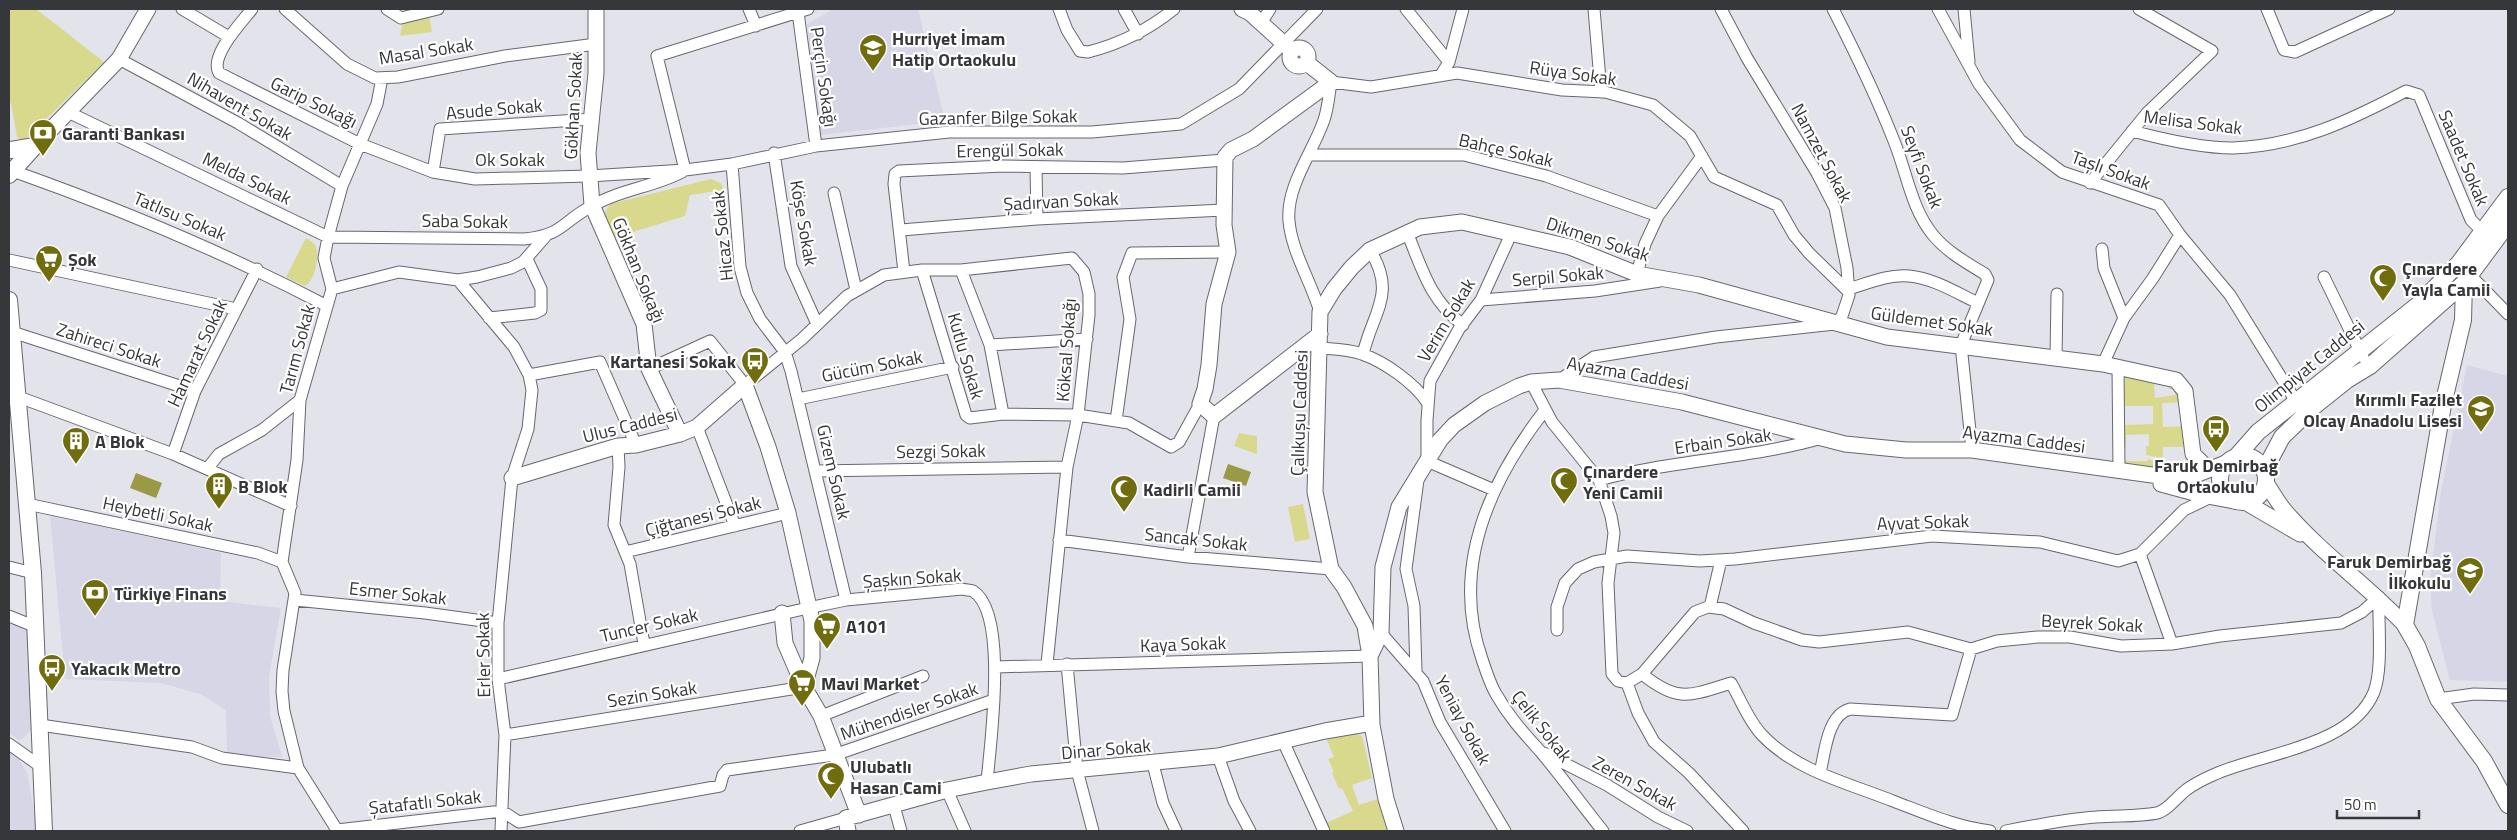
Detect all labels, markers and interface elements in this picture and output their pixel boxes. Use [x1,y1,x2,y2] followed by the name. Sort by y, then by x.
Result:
[804,25,844,129] street label: Perçin Sokağı
[892,25,1016,73] place label: Hurriyet İmam Hatip Ortaokulu
[377,30,475,72] street label: Masal Sokak
[858,33,888,72] school or university icon: Hurriyet İmam Hatip Ortaokulu
[557,51,589,160] street label: Gökhan Sokak
[1528,54,1619,93] street label: Rüya Sokak
[182,65,298,147] street label: Nihavent Sokak
[266,69,362,135] street label: Garip Sokağı
[445,91,544,127] street label: Asude Sokak
[1784,98,1860,208] street label: Namzet Sokak
[918,102,1078,132] street label: Gazanfer Bilge Sokak
[2142,103,2244,141] street label: Melisa Sokak
[2432,106,2497,211] street label: Saadet Sokak
[28,118,58,157] bank icon: Garanti Bankası
[62,120,185,147] place label: Garanti Bankası
[1894,122,1950,213] street label: Seyfi Sokak
[1456,126,1556,174] street label: Bahçe Sokak
[956,136,1064,164] street label: Erengül Sokak
[2067,143,2155,197] street label: Taşlı Sokak
[198,145,297,211] street label: Melda Sokak
[475,146,545,173] street label: Ok Sokak
[783,178,825,268] street label: Köşe Sokak
[129,184,231,248] street label: Tatlısu Sokak
[1003,184,1120,217] street label: Şadırvan Sokak
[704,189,740,282] street label: Hicaz Sokak
[421,207,509,235] street label: Saba Sokak
[1543,210,1654,269] street label: Dikmen Sokak
[606,213,672,327] street label: Gökhan Sokağı
[34,244,64,283] supermarket icon: Şok
[68,246,97,273] place label: Şok
[2402,255,2490,303] place label: Çınardere Yayla Camii
[1511,259,1605,293] street label: Serpil Sokak
[2368,263,2398,302] mosque icon: Çınardere Yayla Camii
[1410,273,1482,367] street label: Verim Sokak
[160,294,234,411] street label: Hamarat Sokak
[1049,297,1083,403] street label: Köksal Sokağı
[1869,299,1995,343] street label: Güldemet Sokak
[272,301,322,397] street label: Tarım Sokak
[941,309,991,403] street label: Kutlu Sokak
[2248,313,2370,419] street label: Olimpiyat Caddesi
[53,315,165,375] street label: Zahireci Sokak
[819,343,925,389] street label: Gücüm Sokak
[740,346,770,385] bus stop icon: Kartanesi̇ Sokak
[610,348,737,375] place label: Kartanesi̇ Sokak
[1283,349,1315,477] street label: Çalıkuşu Caddesi
[1565,349,1691,397] street label: Ayazma Caddesi
[2303,386,2462,434] place label: Kırımlı Fazilet Olcay Anadolu Lisesi
[2466,394,2496,433] school or university icon: Kırımlı Fazilet Olcay Anadolu Lisesi
[580,400,680,450] street label: Ulus Caddesi
[2201,414,2231,453] bus stop icon: Faruk Demirbağ Ortaokulu
[1961,418,2087,460] street label: Ayazma Caddesi
[1673,421,1774,461] street label: Erbain Sokak
[810,422,858,523] street label: Gizem Sokak
[61,426,91,465] building icon: A Blok
[95,428,145,455] place label: A Blok
[896,437,986,465] street label: Sezgi Sokak
[2154,452,2278,500] place label: Faruk Demirbağ Ortaokulu
[1583,458,1663,506] place label: Çınardere Yeni Camii
[1549,466,1579,505] mosque icon: Çınardere Yeni Camii
[204,471,234,510] building icon: B Blok
[238,473,288,500] place label: B Blok
[1109,474,1139,513] mosque icon: Kadirli Camii
[1143,476,1241,503] place label: Kadirli Camii
[642,488,764,543] street label: Çiğtanesi Sokak
[100,489,216,539] street label: Heybetli Sokak
[1876,507,1970,537] street label: Ayvat Sokak
[1143,520,1249,558] street label: Sancak Sokak
[2327,548,2451,596] place label: Faruk Demirbağ İlkokulu
[2455,556,2485,595] school or university icon: Faruk Demirbağ İlkokulu
[862,561,963,595] street label: Şaşkın Sokak
[348,574,449,612] street label: Esmer Sokak
[80,578,110,617] bank icon: Türkiye Finans
[114,580,227,607] place label: Türkiye Finans
[597,601,701,649] street label: Tuncer Sokak
[2040,607,2144,639] street label: Beyrek Sokak
[812,611,842,650] supermarket icon: A101
[469,612,497,698] street label: Erler Sokak
[846,613,887,640] place label: A101
[1139,629,1227,659] street label: Kaya Sokak
[37,653,67,692] bus stop icon: Yakacık Metro
[71,655,181,682] place label: Yakacık Metro
[787,668,817,707] supermarket icon: Mavi Market
[821,670,920,697] place label: Mavi Market
[1428,670,1498,770] street label: Yeniay Sokak
[605,674,699,714] street label: Sezin Sokak
[837,675,982,747] street label: Mühendisler Sokak
[1505,684,1579,768] street label: Çelik Sokak
[1060,732,1152,766] street label: Dinar Sokak
[1588,749,1682,817] street label: Zeren Sokak
[850,753,942,801] place label: Ulubatlı Hasan Cami
[816,761,846,800] mosque icon: Ulubatlı Hasan Cami
[367,783,483,821] street label: Şatafatlı Sokak
[2337,788,2420,820] scale bar
[2344,793,2377,816] text: 50 m

